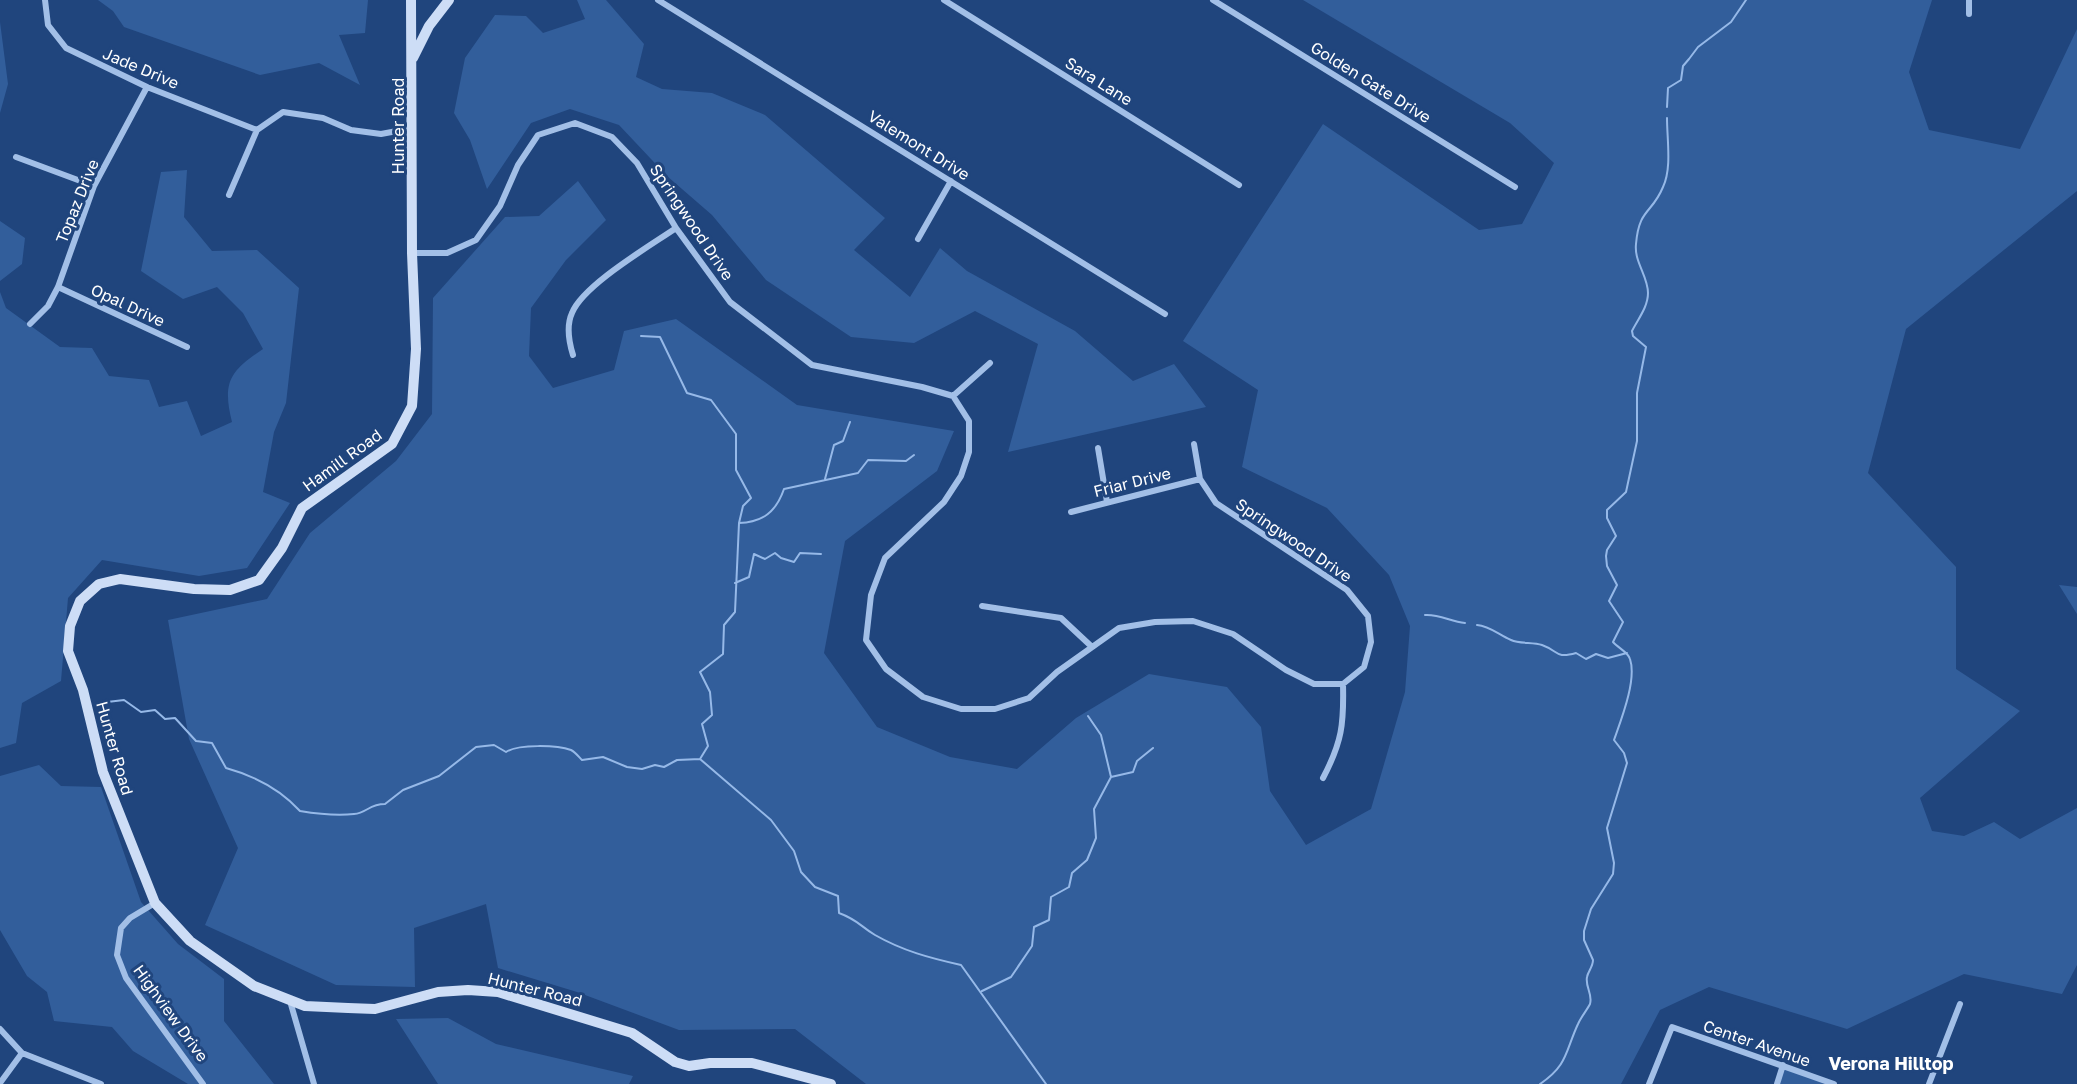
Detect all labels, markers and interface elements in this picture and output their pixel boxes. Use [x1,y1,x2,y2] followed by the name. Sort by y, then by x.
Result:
[1307,37,1435,127] street label: Golden Gate Drive
[100,43,182,93] street label: Jade Drive
[1062,52,1136,110] street label: Sara Lane
[388,78,408,174] street label: Hunter Road
[864,106,974,184] street label: Valemont Drive
[51,156,103,246] street label: Topaz Drive
[646,160,738,284] street label: Springwood Drive
[88,279,168,331] street label: Opal Drive
[298,425,386,495] street label: Hamill Road
[1091,463,1173,501] street label: Friar Drive
[1232,494,1356,586] street label: Springwood Drive
[92,699,138,797] street label: Hunter Road
[129,961,213,1065] street label: Highview Drive
[486,968,584,1010] street label: Hunter Road
[1701,1015,1813,1071] street label: Center Avenue
[1828,1052,1954,1074] district label: Verona Hilltop

